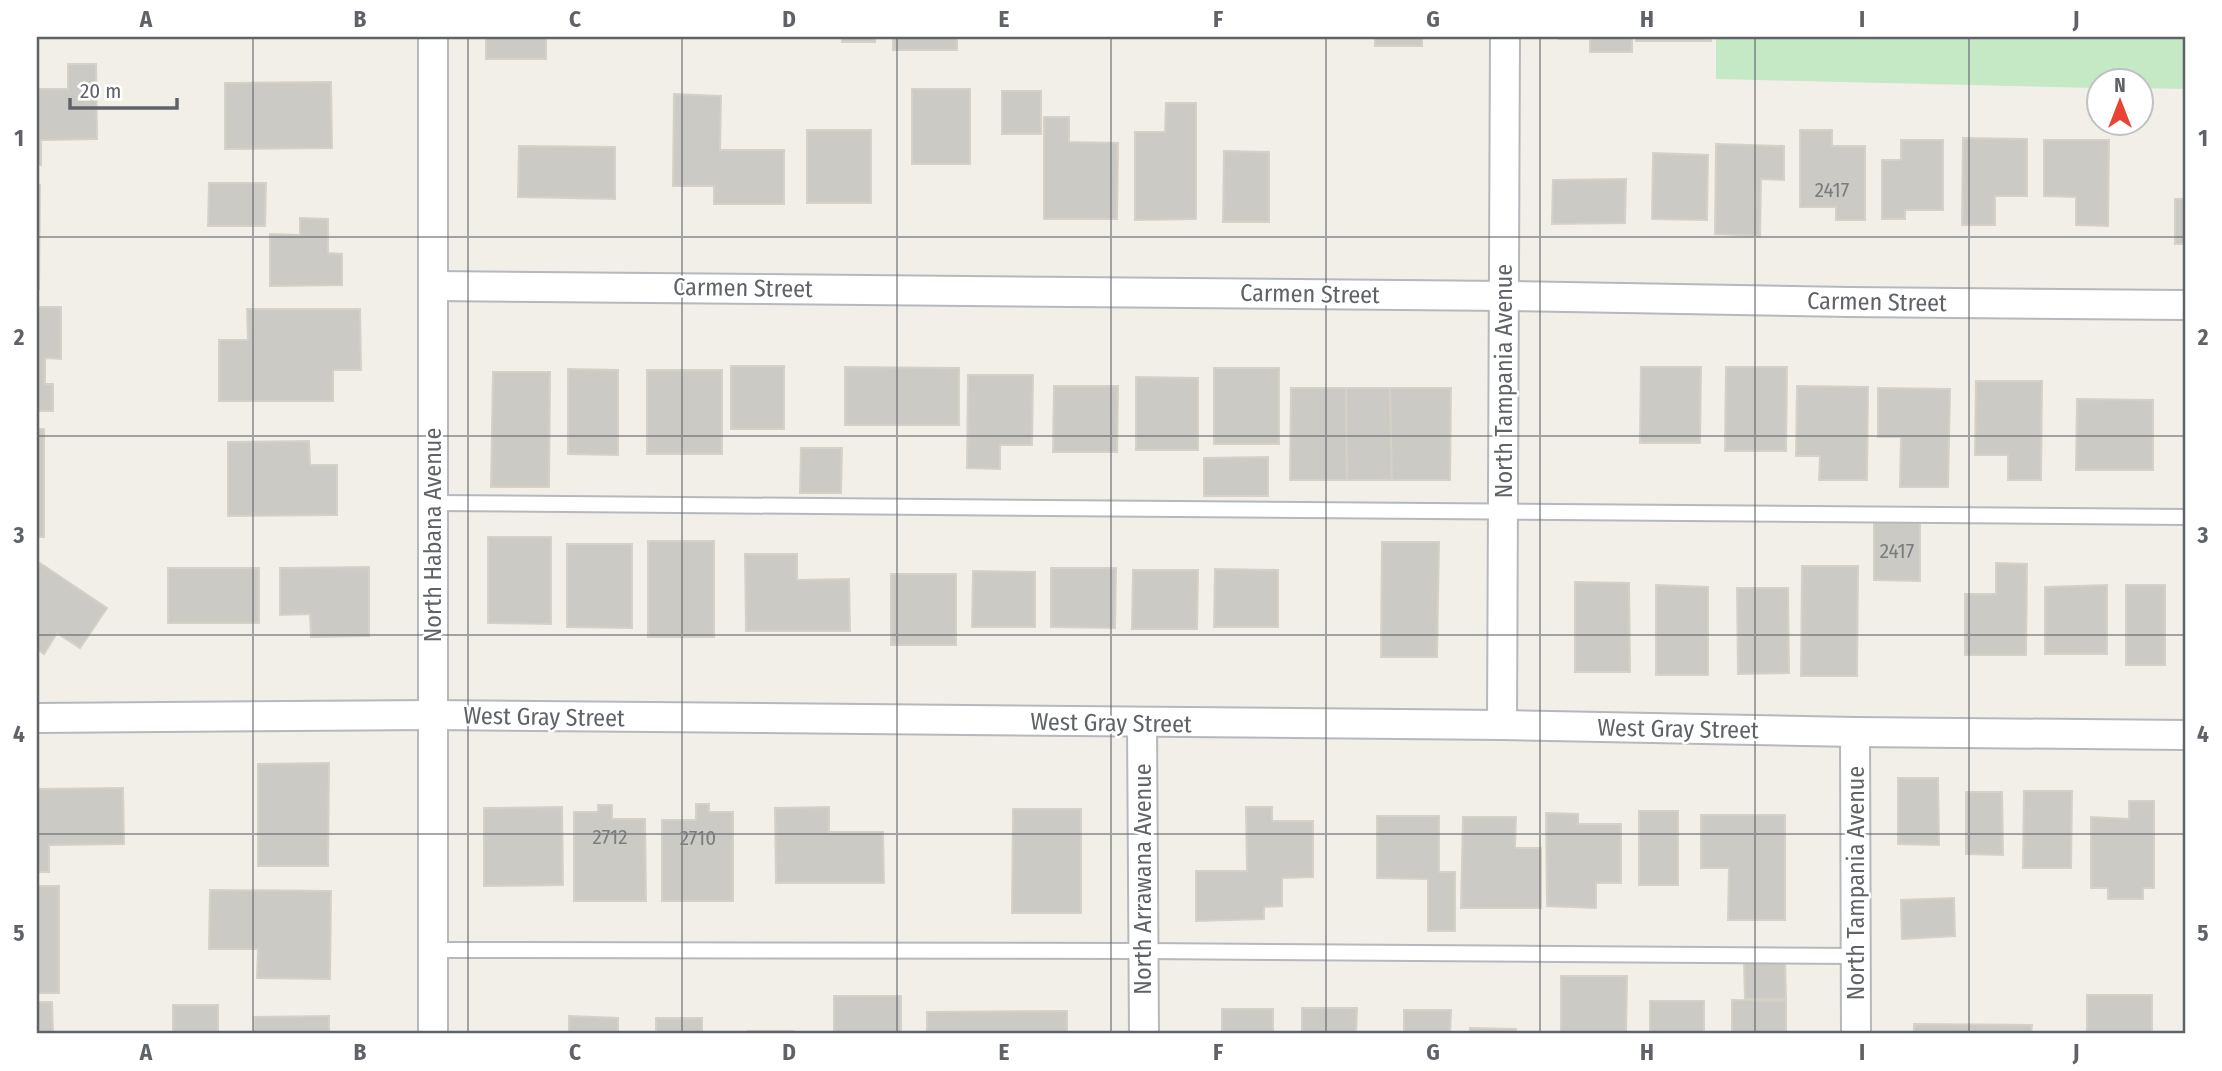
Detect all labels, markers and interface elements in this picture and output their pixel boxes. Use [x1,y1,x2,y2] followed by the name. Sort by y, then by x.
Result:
[139,5,153,33] text: A
[354,5,367,33] text: B
[569,5,581,33] text: C
[782,5,796,33] text: D
[999,5,1010,33] text: E
[1213,5,1223,33] text: F
[1426,5,1440,33] text: G
[1640,5,1654,33] text: H
[1859,5,1865,33] text: I
[2072,5,2079,33] text: J
[70,66,177,110] scale bar
[2086,66,2156,136] north arrow
[2114,74,2126,97] text: N
[80,78,121,104] text: 20 m
[14,124,24,152] text: 1
[2198,124,2208,152] text: 1
[1815,177,1849,203] house number: 2417
[1490,264,1518,498] street label: North Tampania Avenue
[673,273,813,303] street label: Carmen Street
[1240,279,1380,309] street label: Carmen Street
[1807,287,1947,317] street label: Carmen Street
[13,323,25,351] text: 2
[2197,323,2209,351] text: 2
[419,428,447,642] street label: North Habana Avenue
[13,521,25,549] text: 3
[2197,521,2209,549] text: 3
[1880,538,1914,564] house number: 2417
[463,702,625,732] street label: West Gray Street
[1030,708,1192,738] street label: West Gray Street
[1597,714,1759,744] street label: West Gray Street
[13,720,25,748] text: 4
[2197,720,2209,748] text: 4
[1129,763,1157,995] street label: North Arrawana Avenue
[1842,766,1870,1000] street label: North Tampania Avenue
[593,824,627,850] house number: 2712
[680,825,716,851] house number: 2710
[13,919,25,947] text: 5
[2197,919,2209,947] text: 5
[139,1038,153,1066] text: A
[354,1038,367,1066] text: B
[569,1038,581,1066] text: C
[782,1038,796,1066] text: D
[999,1038,1010,1066] text: E
[1213,1038,1223,1066] text: F
[1426,1038,1440,1066] text: G
[1640,1038,1654,1066] text: H
[1859,1038,1865,1066] text: I
[2072,1038,2079,1066] text: J

